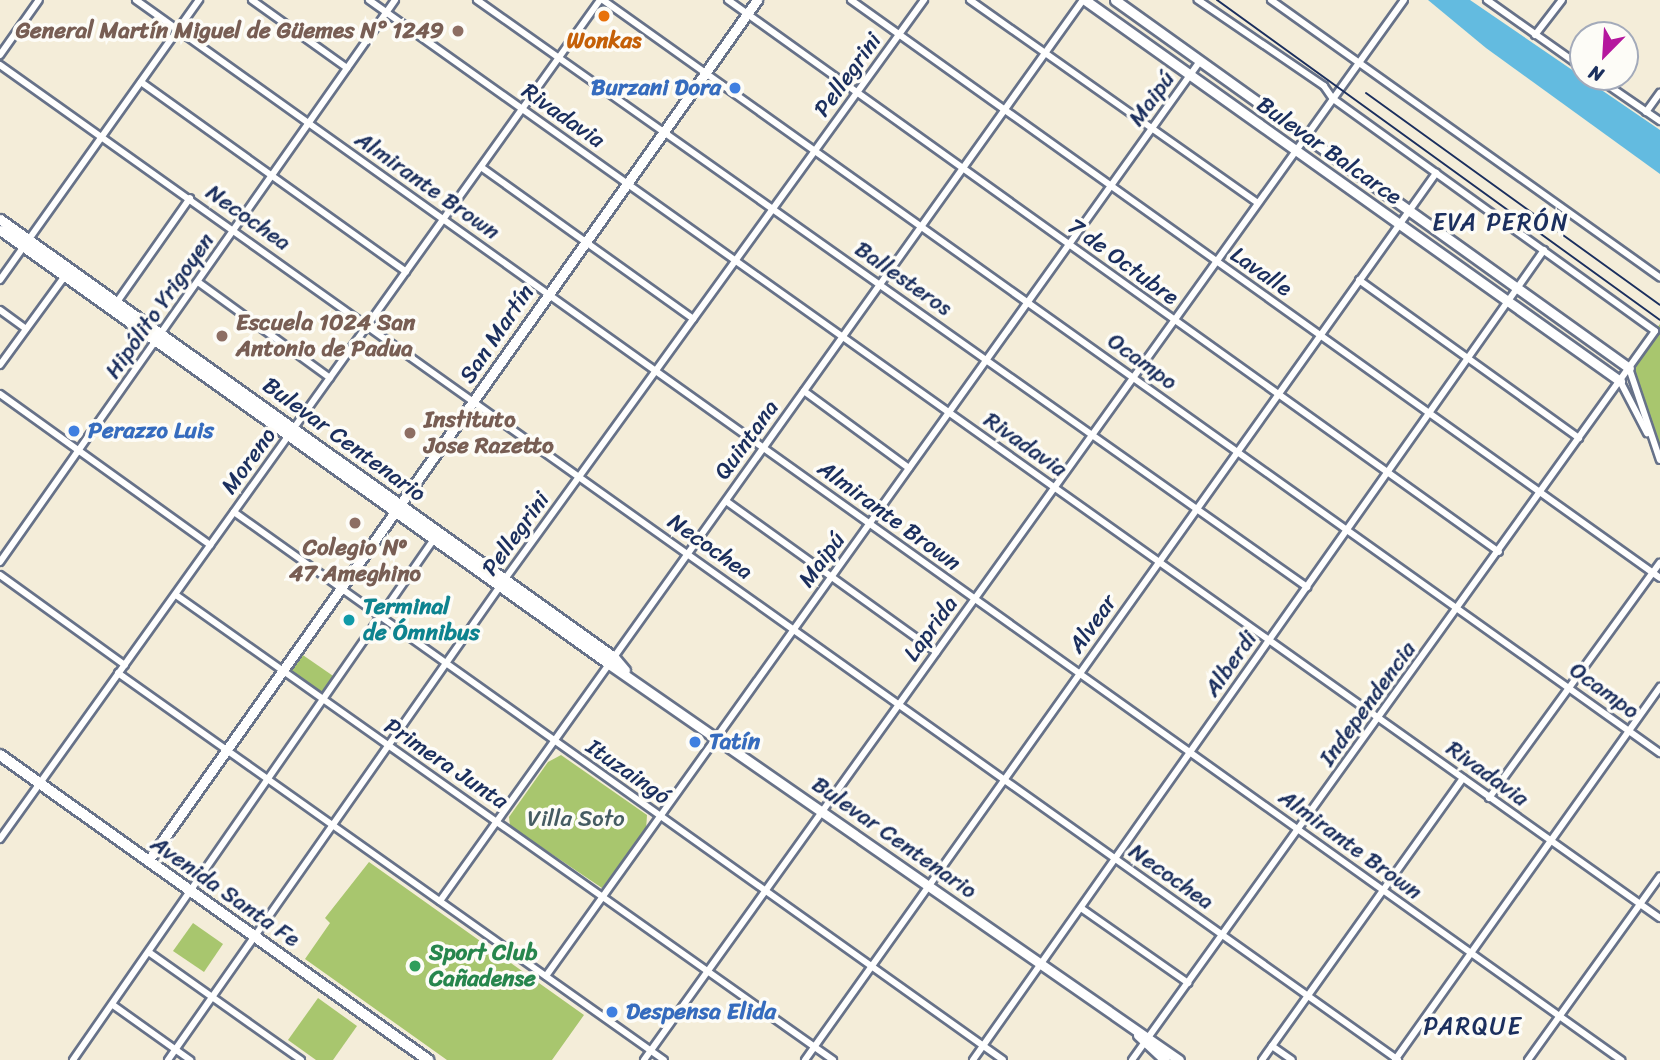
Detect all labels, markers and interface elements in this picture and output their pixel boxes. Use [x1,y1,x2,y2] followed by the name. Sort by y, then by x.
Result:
[596,8,612,24] marker: Wonkas
[15,17,444,45] place label: General Martín Miguel de Güemes N° 1249
[1569,21,1639,91] north arrow
[450,23,466,39] marker: General Martín Miguel de Güemes N° 1249
[566,27,642,55] place label: Wonkas
[808,28,888,122] street label: Pellegrini
[1583,56,1609,92] text: N
[1123,66,1181,132] street label: Maipú
[591,74,721,102] place label: Burzani Dora
[516,78,610,154] street label: Rivadavia
[727,80,743,96] marker: Burzani Dora
[1251,91,1407,211] street label: Bulevar Balcarce
[349,126,505,246] street label: Almirante Brown
[200,179,296,257] street label: Necochea
[1433,209,1569,237] district label: EVA PERÓN
[1062,212,1184,312] street label: 7 de Octubre
[99,228,221,384] street label: Hipólito Yrigoyen
[849,236,957,322] street label: Ballesteros
[1225,241,1297,303] street label: Lavalle
[454,279,540,389] street label: San Martín
[236,309,415,363] place label: Escuela 1024 San Antonio de Padua
[1102,327,1182,397] street label: Ocampo
[214,328,230,344] marker: Escuela 1024 San Antonio de Padua
[257,372,431,508] street label: Bulevar Centenario
[709,395,785,485] street label: Quintana
[424,406,553,460] place label: Instituto Jose Razetto
[978,407,1072,483] street label: Rivadavia
[88,417,214,445] place label: Perazzo Luis
[216,422,282,500] street label: Moreno
[66,423,82,439] marker: Perazzo Luis
[402,425,418,441] marker: Instituto Jose Razetto
[812,455,966,577] street label: Almirante Brown
[476,487,556,581] street label: Pellegrini
[662,508,758,586] street label: Necochea
[347,515,363,531] marker: Colegio Nº 47 Ameghino
[793,527,851,593] street label: Maipú
[289,534,421,588] place label: Colegio Nº 47 Ameghino
[1063,589,1123,659] street label: Alvear
[898,591,964,667] street label: Laprida
[363,593,479,647] place label: Terminal de Ómnibus
[341,612,357,628] marker: Terminal de Ómnibus
[1199,626,1263,702] street label: Alberdi
[1314,636,1422,772] street label: Independencia
[1564,656,1644,726] street label: Ocampo
[379,712,513,816] street label: Primera Junta
[709,728,760,756] place label: Tatín
[581,733,675,811] street label: Ituzaingó
[687,734,703,750] marker: Tatín
[1441,735,1533,813] street label: Rivadavia
[806,771,982,905] street label: Bulevar Centenario
[1273,784,1427,906] street label: Almirante Brown
[527,805,625,833] park label: Villa Soto
[145,830,305,954] street label: Avenida Santa Fe
[1123,838,1219,916] street label: Necochea
[429,939,537,993] place label: Sport Club Cañadense
[407,958,423,974] marker: Sport Club Cañadense
[626,998,776,1026] place label: Despensa Elida
[604,1004,620,1020] marker: Despensa Elida
[1424,1013,1522,1041] district label: PARQUE

